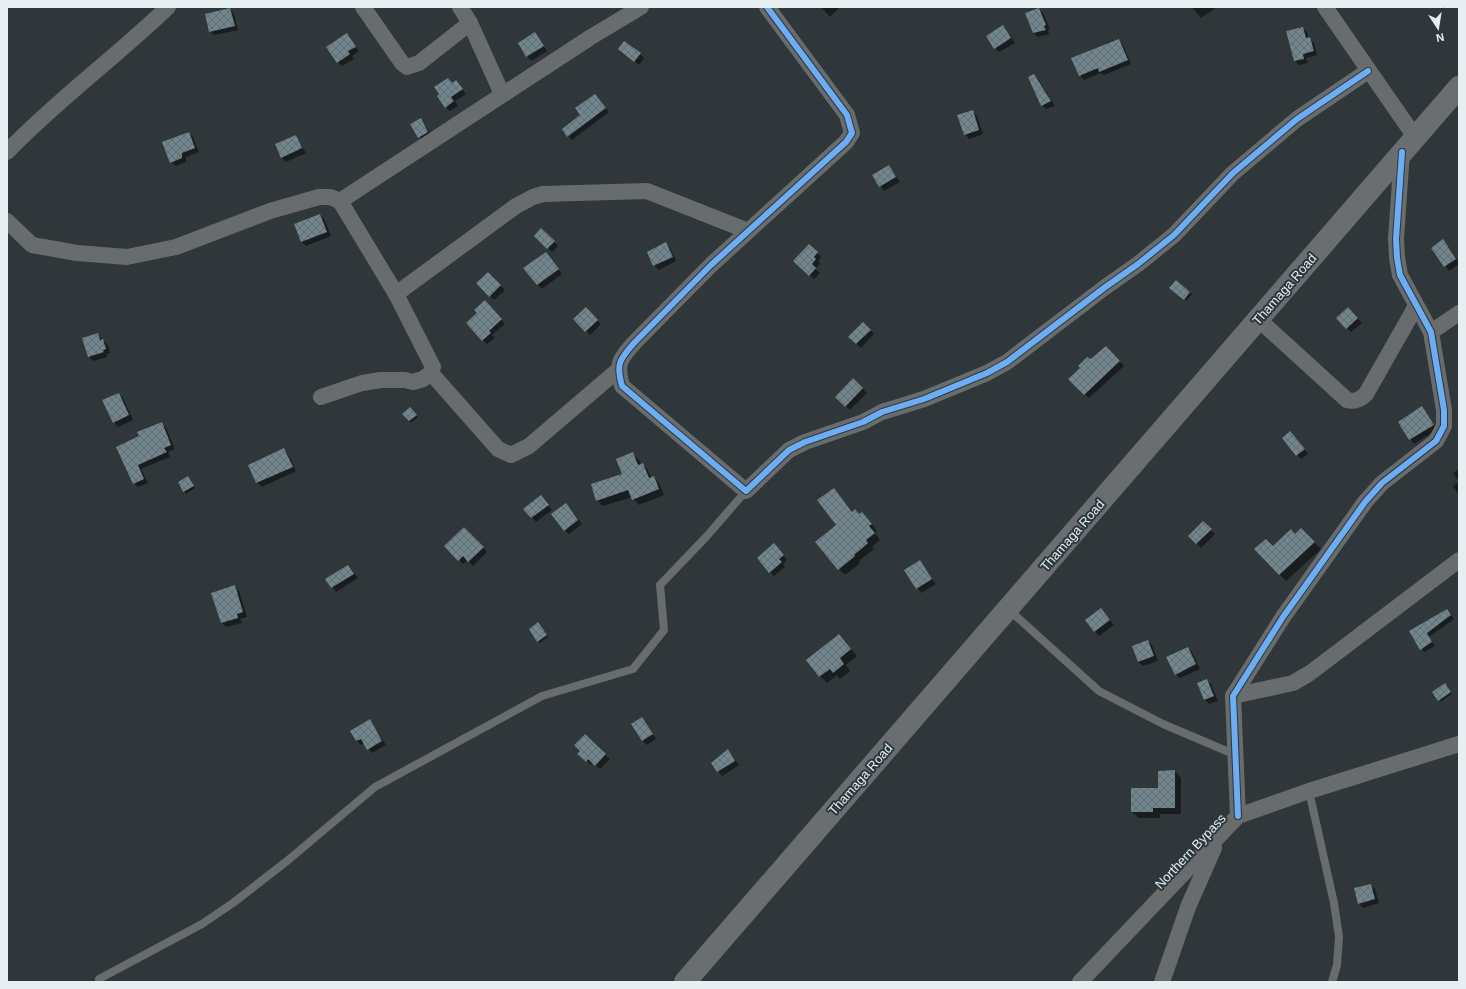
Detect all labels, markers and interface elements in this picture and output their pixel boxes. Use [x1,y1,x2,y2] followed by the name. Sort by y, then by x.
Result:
[1418,8,1458,48] north arrow
[1435,31,1445,44] text: N
[1249,251,1319,328] street label: Thamaga Road
[1037,497,1107,574] street label: Thamaga Road
[825,741,895,818] street label: Thamaga Road
[1152,810,1229,892] street label: Northern Bypass

